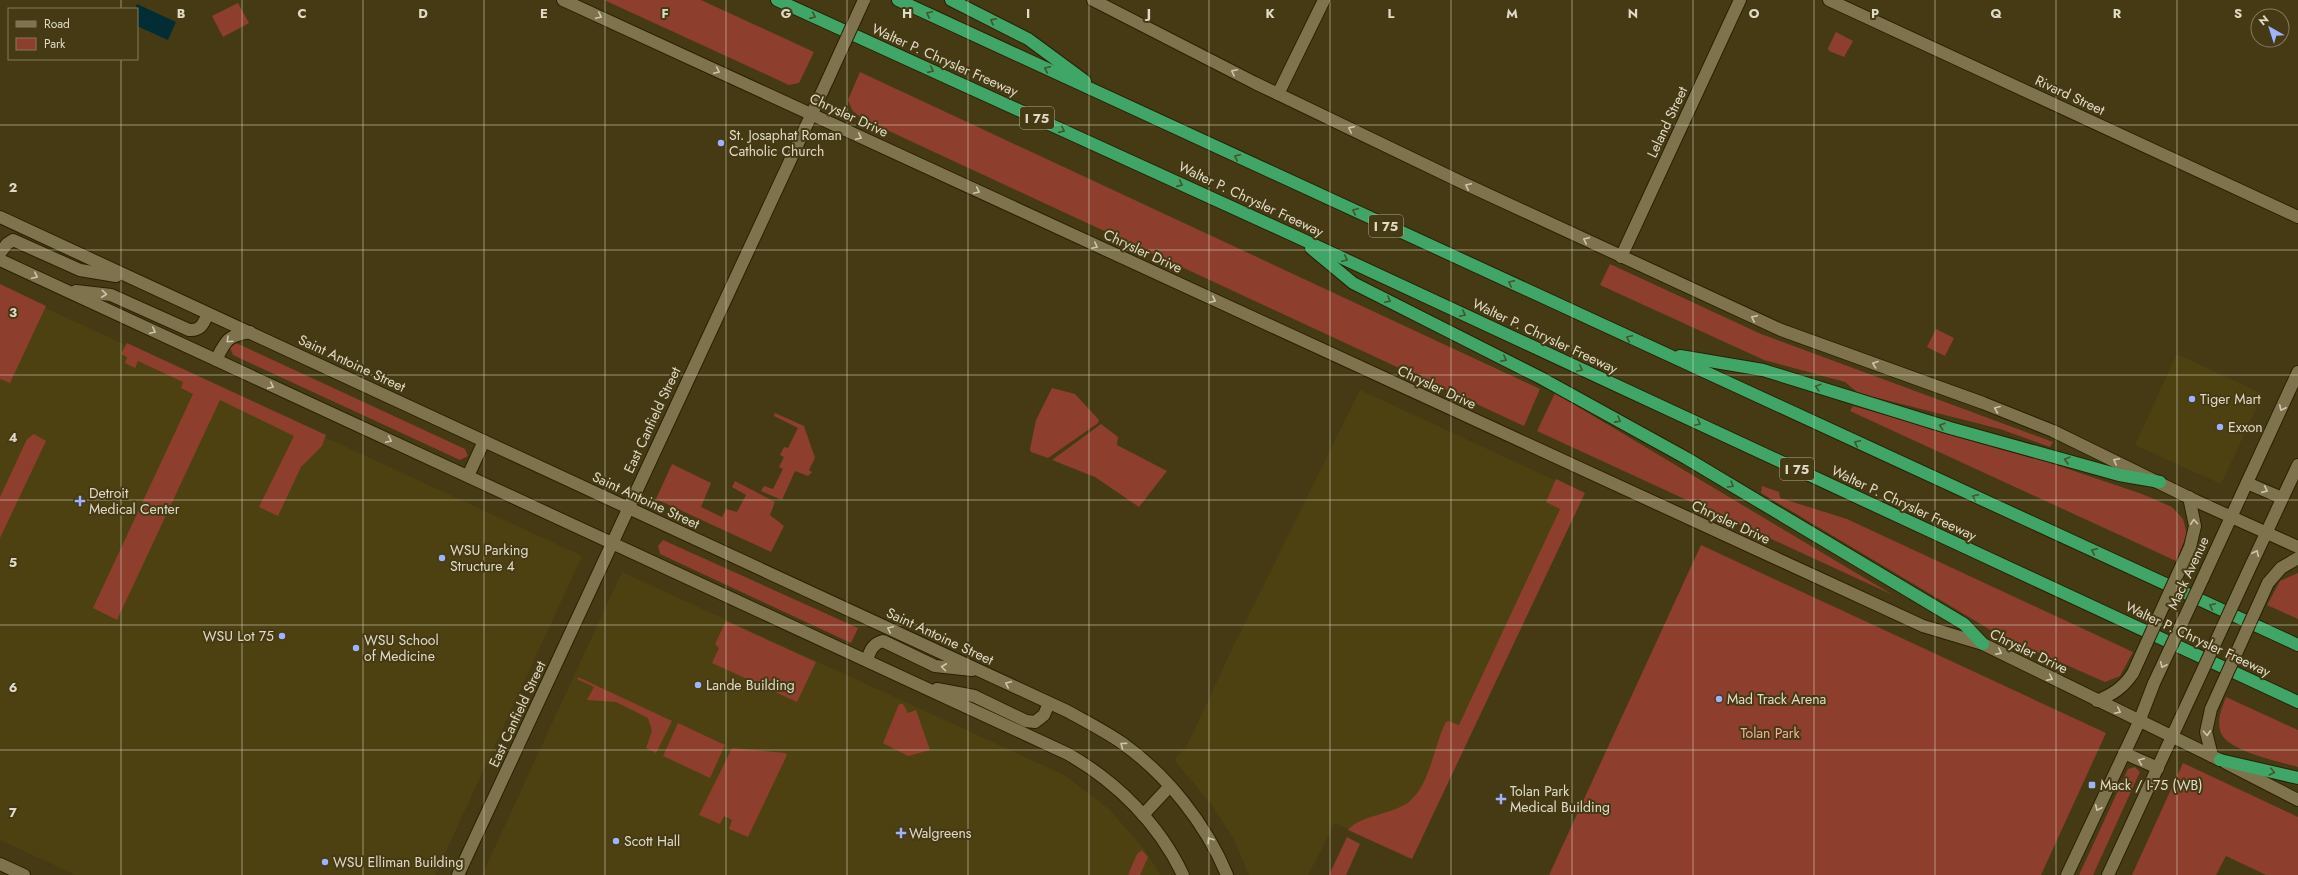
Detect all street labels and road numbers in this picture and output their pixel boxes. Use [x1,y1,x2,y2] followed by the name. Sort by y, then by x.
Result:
[869,19,1022,102] street label: Walter P. Chrysler Freeway
[2032,70,2109,120] street label: Rivard Street
[1642,83,1692,161] street label: Leland Street
[806,88,892,142] street label: Chrysler Drive
[1020,107,1054,129] road number: I 75
[1175,156,1328,242] street label: Walter P. Chrysler Freeway
[1369,215,1403,237] road number: I 75
[1100,224,1186,278] street label: Chrysler Drive
[1469,293,1622,379] street label: Walter P. Chrysler Freeway
[295,329,410,397] street label: Saint Antoine Street
[1394,360,1480,414] street label: Chrysler Drive
[619,363,686,476] street label: East Canfield Street
[1780,458,1814,480] road number: I 75
[1828,460,1981,546] street label: Walter P. Chrysler Freeway
[589,466,704,534] street label: Saint Antoine Street
[1688,495,1774,549] street label: Chrysler Drive
[2162,533,2214,613] street label: Mack Avenue
[2122,596,2275,682] street label: Walter P. Chrysler Freeway
[883,602,998,670] street label: Saint Antoine Street
[1987,623,2071,679] street label: Chrysler Drive
[484,657,551,770] street label: East Canfield Street

